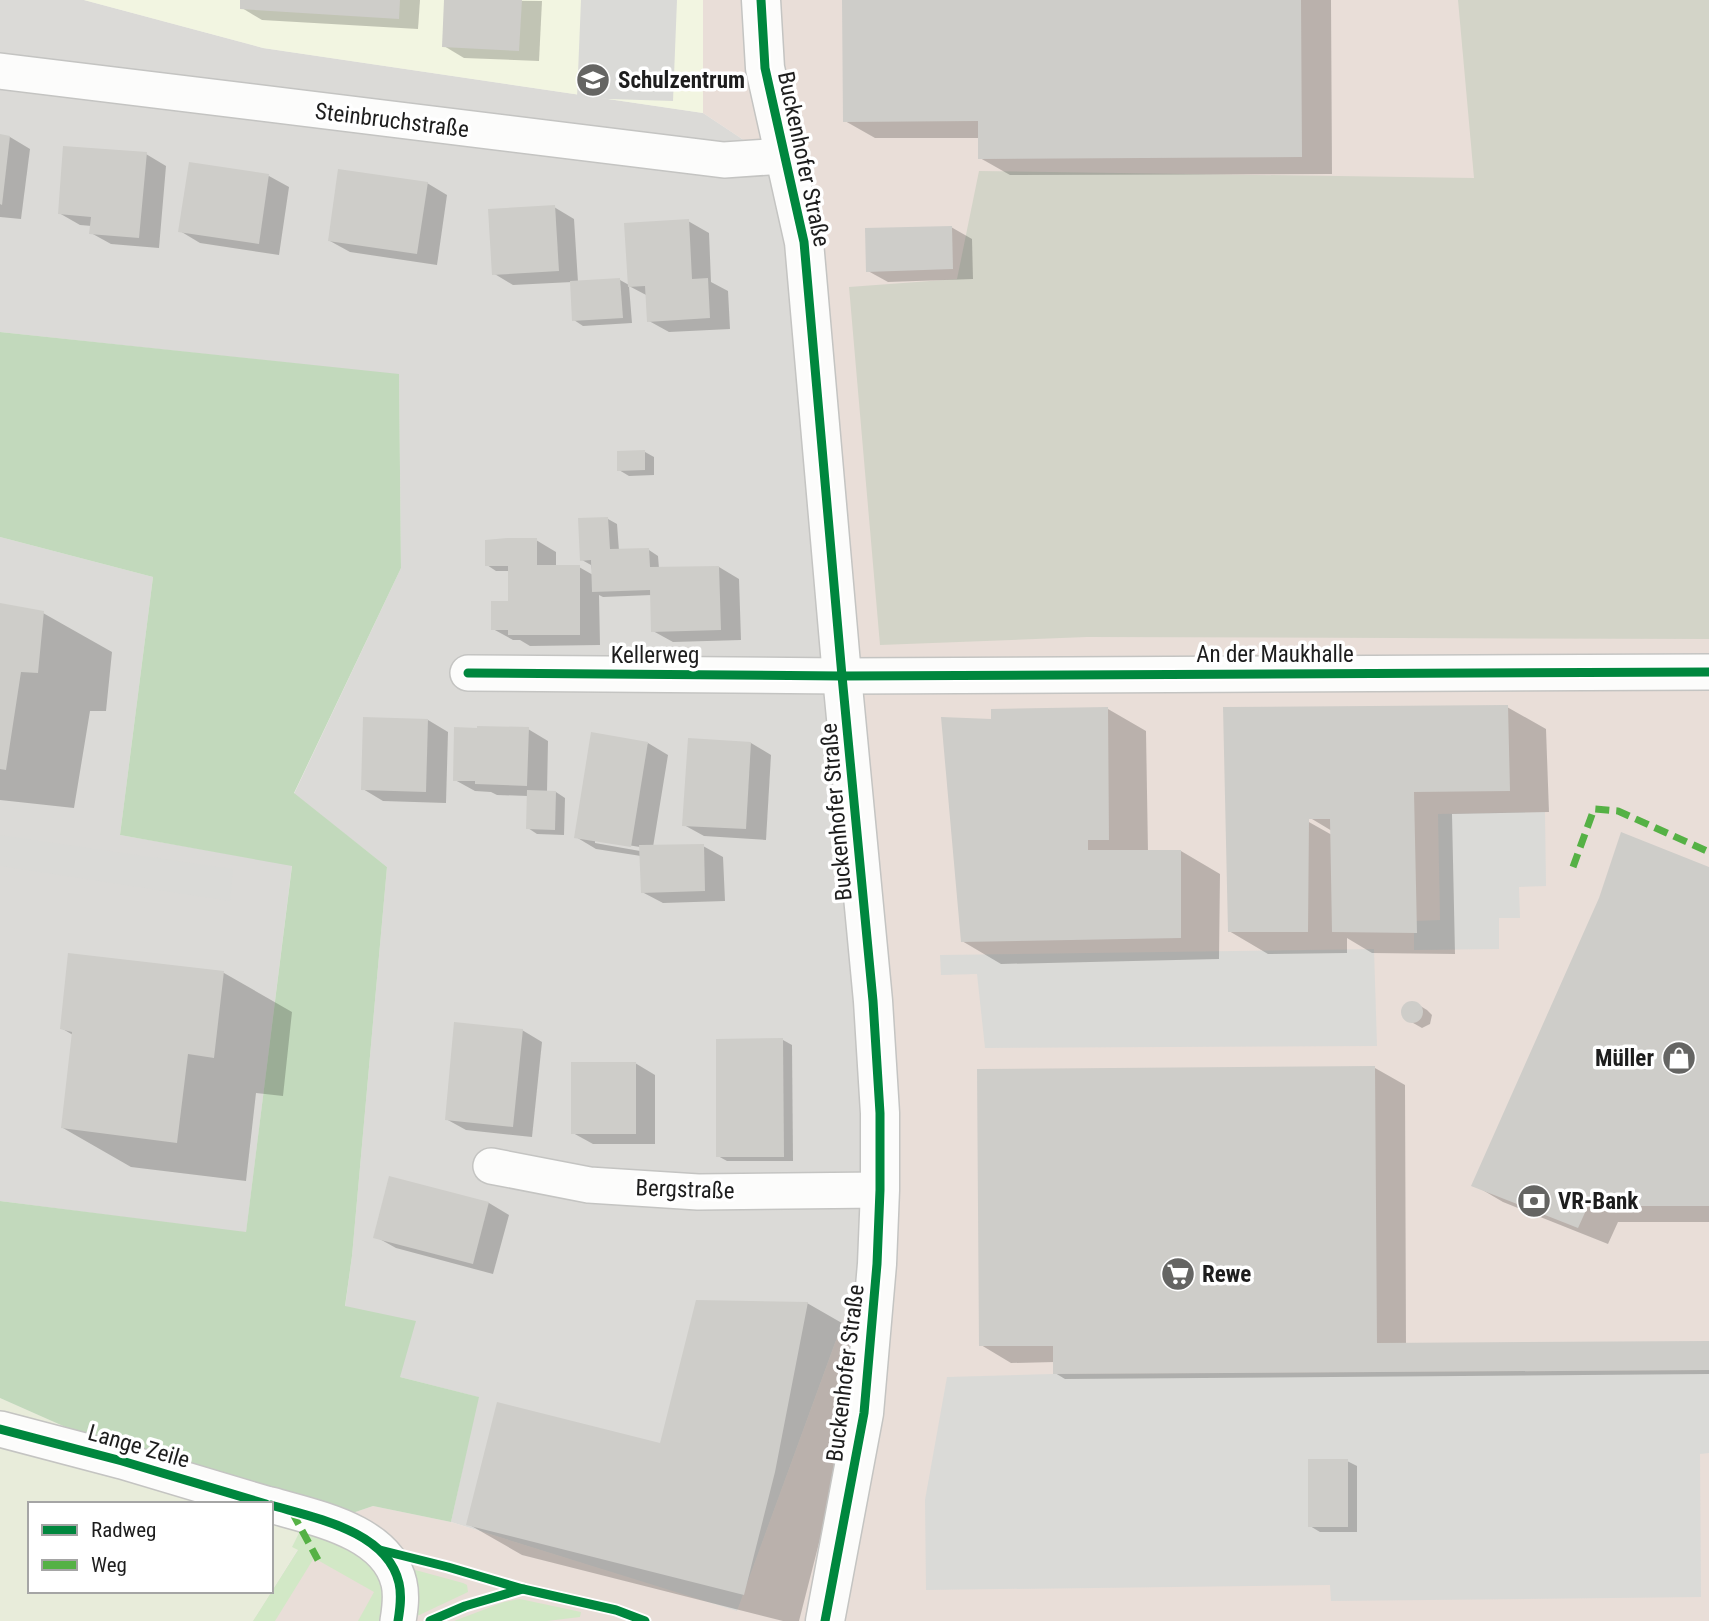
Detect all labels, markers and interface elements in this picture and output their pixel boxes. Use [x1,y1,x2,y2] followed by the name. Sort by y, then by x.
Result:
[574,61,612,99] school or university icon: Schulzentrum
[618,67,745,94] place label: Schulzentrum
[772,69,835,249] street label: Buckenhofer Straße
[313,98,470,143] street label: Steinbruchstraße
[1196,641,1354,668] street label: An der Maukhalle
[611,642,699,669] street label: Kellerweg
[815,722,858,902] street label: Buckenhofer Straße
[1660,1039,1698,1077] shop icon: Müller
[1595,1045,1654,1072] place label: Müller
[635,1174,735,1205] street label: Bergstraße
[1515,1182,1553,1220] bank icon: VR-Bank
[1558,1188,1639,1215] place label: VR-Bank
[1159,1255,1197,1293] supermarket icon: Rewe
[1202,1261,1251,1288] place label: Rewe
[821,1283,870,1463] street label: Buckenhofer Straße
[85,1419,193,1474] street label: Lange Zeile
[28,1502,273,1593] legend
[91,1518,156,1542] text: Radweg
[91,1553,127,1577] text: Weg

